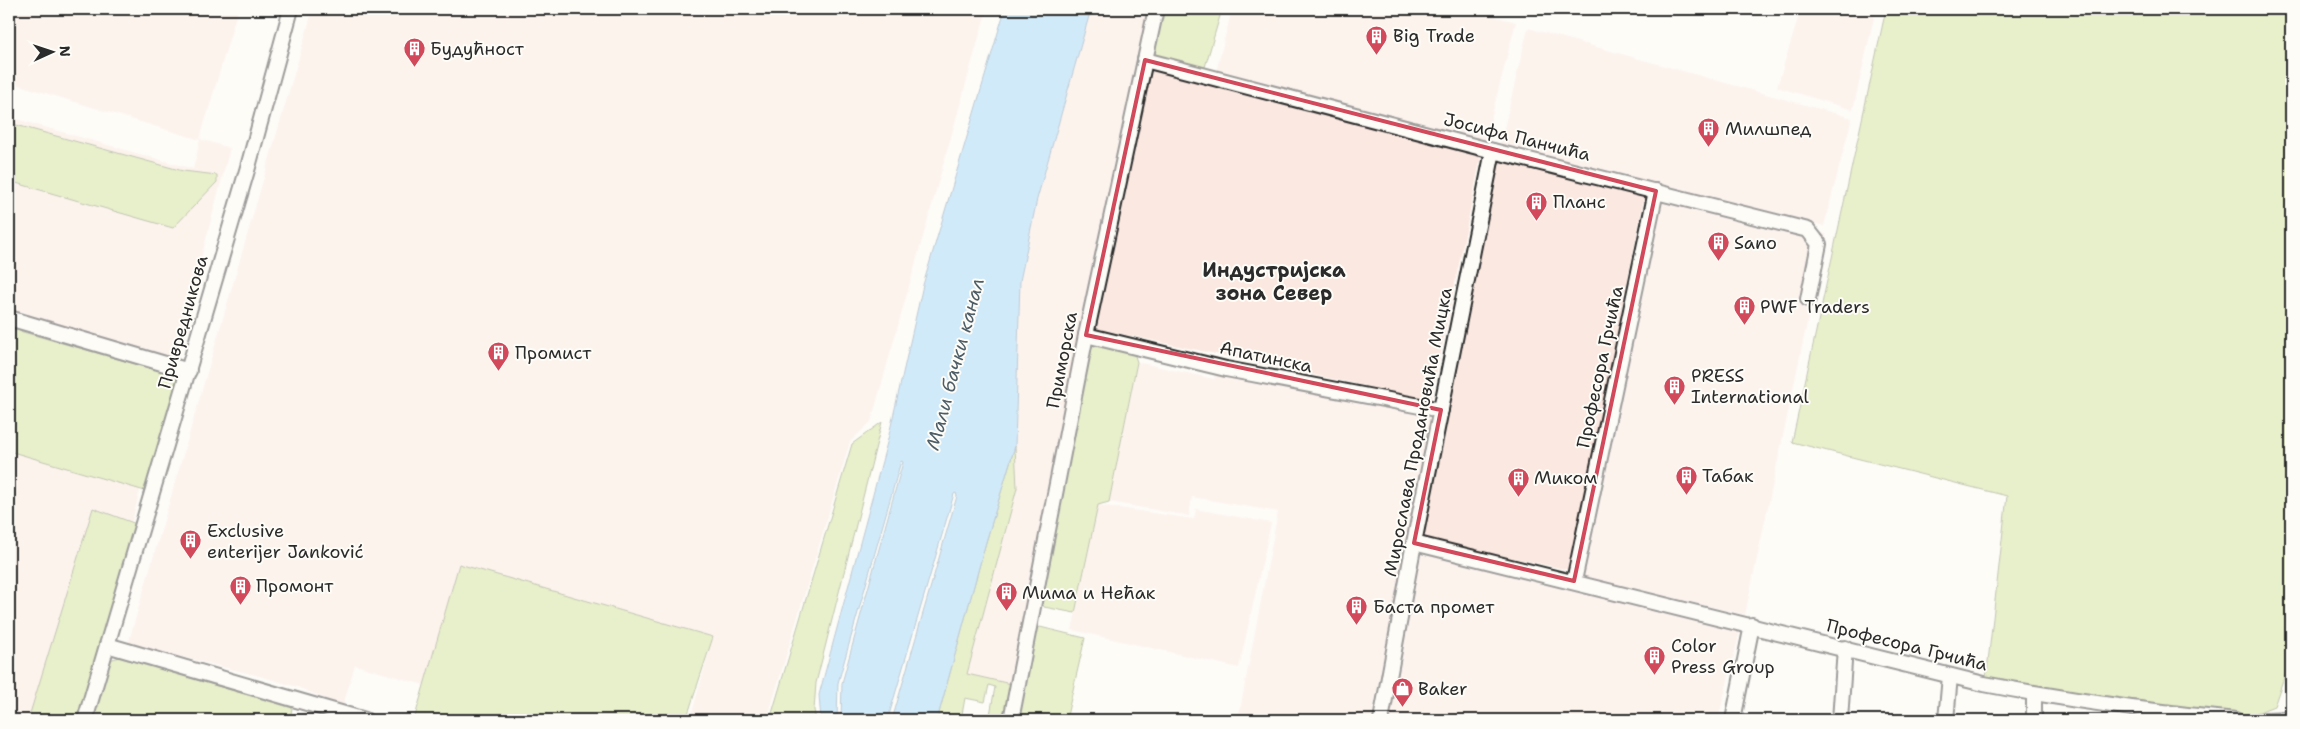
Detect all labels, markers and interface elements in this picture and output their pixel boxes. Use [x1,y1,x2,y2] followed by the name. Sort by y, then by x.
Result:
[1365,24,1389,55] building icon: Big Trade
[1393,24,1475,48] place label: Big Trade
[28,28,78,78] north arrow
[402,37,426,68] building icon: Будућност
[430,37,525,61] place label: Будућност
[56,45,74,57] text: N
[1441,107,1593,167] street label: Јосифа Панчића
[1697,117,1721,148] building icon: Милшпед
[1725,117,1812,141] place label: Милшпед
[1525,190,1549,221] building icon: Планс
[1553,190,1606,214] place label: Планс
[1706,231,1730,262] building icon: Sano
[1734,231,1777,255] place label: Sano
[152,252,214,392] street label: Привредникова
[1202,257,1346,306] district label: Индустријска зона Север
[920,275,990,453] water label: Мали бачки канал
[1571,284,1629,450] street label: Професора Грчића
[1378,285,1458,579] street label: Мирослава Продановића Мицка
[1732,295,1756,326] building icon: PWF Traders
[1760,295,1870,319] place label: PWF Traders
[1041,310,1083,410] street label: Приморска
[1217,335,1315,379] street label: Апатинска
[487,341,511,372] building icon: Промист
[515,341,592,365] place label: Промист
[1691,364,1810,409] place label: PRESS International
[1663,374,1687,405] building icon: PRESS International
[1674,464,1698,495] building icon: Табак
[1702,464,1754,488] place label: Табак
[1506,466,1530,497] building icon: Миком
[1534,466,1597,490] place label: Миком
[207,519,364,564] place label: Exclusive enterijer Janković
[179,529,203,560] building icon: Exclusive enterijer Janković
[228,574,252,605] building icon: Промонт
[256,574,334,598] place label: Промонт
[994,581,1018,612] building icon: Мима и Нећак
[1022,581,1156,605] place label: Мима и Нећак
[1345,595,1369,626] building icon: Баста промет
[1373,595,1495,619] place label: Баста промет
[1824,613,1990,677] street label: Професора Грчића
[1671,634,1775,679] place label: Color Press Group
[1643,644,1667,675] building icon: Color Press Group
[1390,677,1414,708] shop icon: Baker
[1418,677,1468,701] place label: Baker

